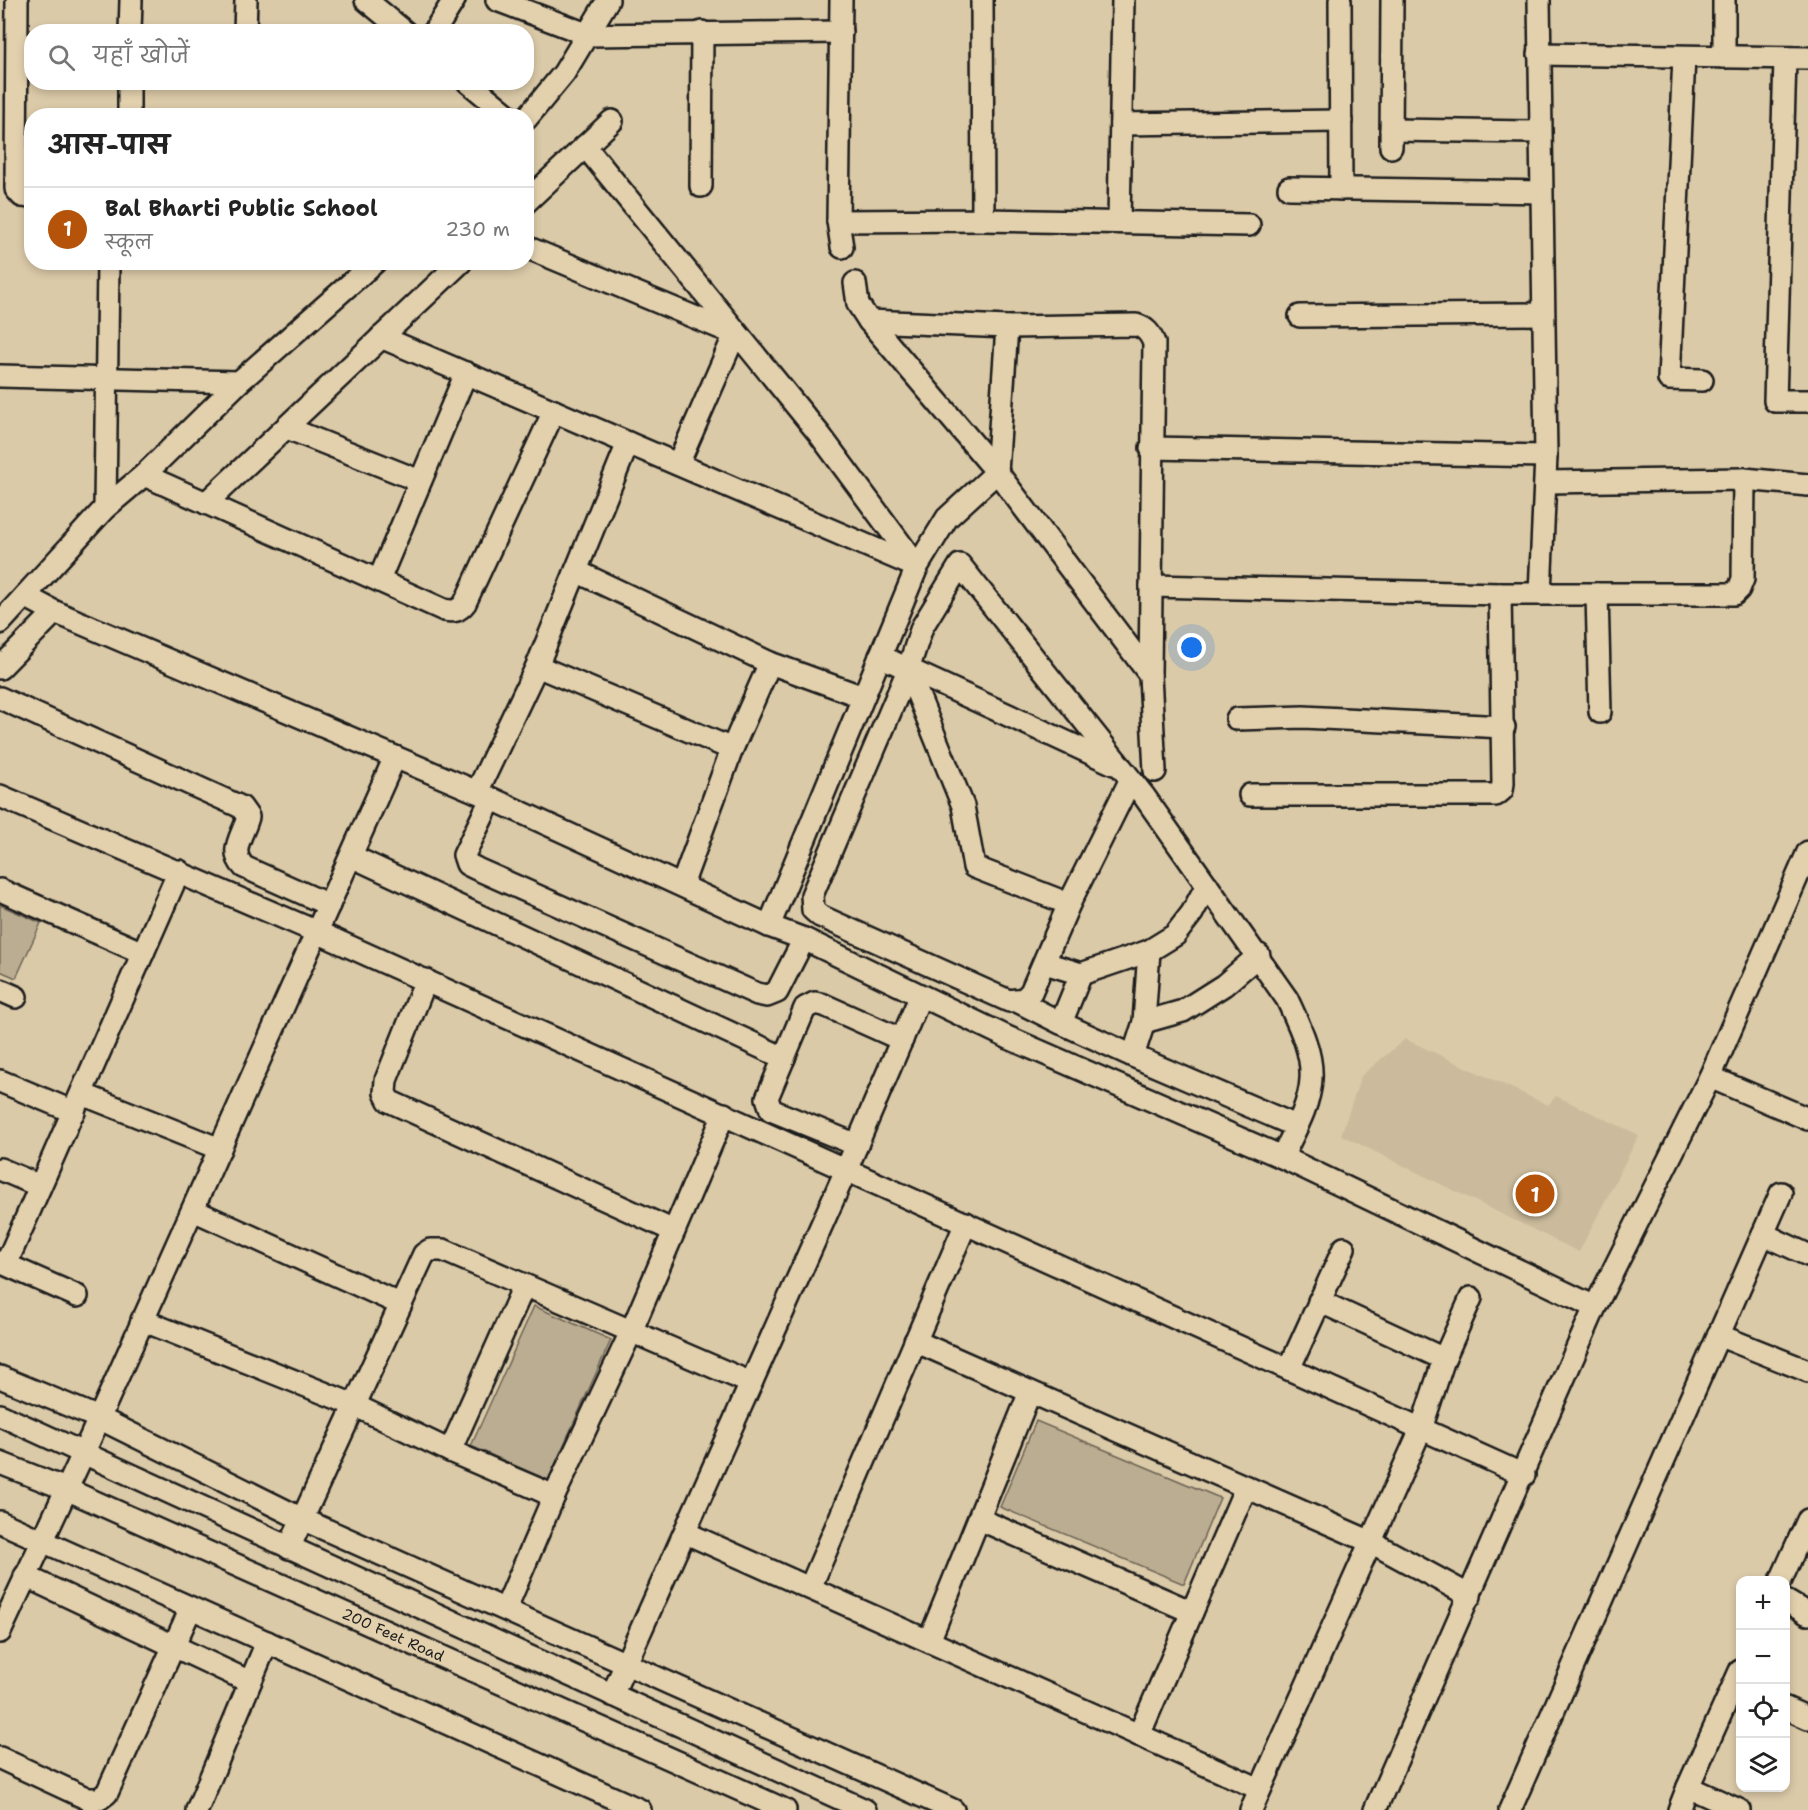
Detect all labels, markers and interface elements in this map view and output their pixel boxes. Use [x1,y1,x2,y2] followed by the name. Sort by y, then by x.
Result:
[24,24,534,90] search box
[45,41,78,74] icon: search
[93,41,189,70] text: यहाँ खोजें
[48,127,170,162] text: आस-पास
[105,194,378,223] text: Bal Bharti Public School
[63,216,72,242] text: 1
[445,216,510,242] text: 230 m
[105,229,153,255] text: स्कूल
[1177,633,1206,662] your location
[1516,1172,1555,1216] pin: 1
[1736,1576,1790,1792] map controls
[1736,1576,1790,1630] button: +
[339,1604,448,1667] street label: 200 Feet Road
[1736,1630,1790,1684] button: −
[1736,1684,1790,1738] button: locate
[1736,1738,1790,1792] button: layers

